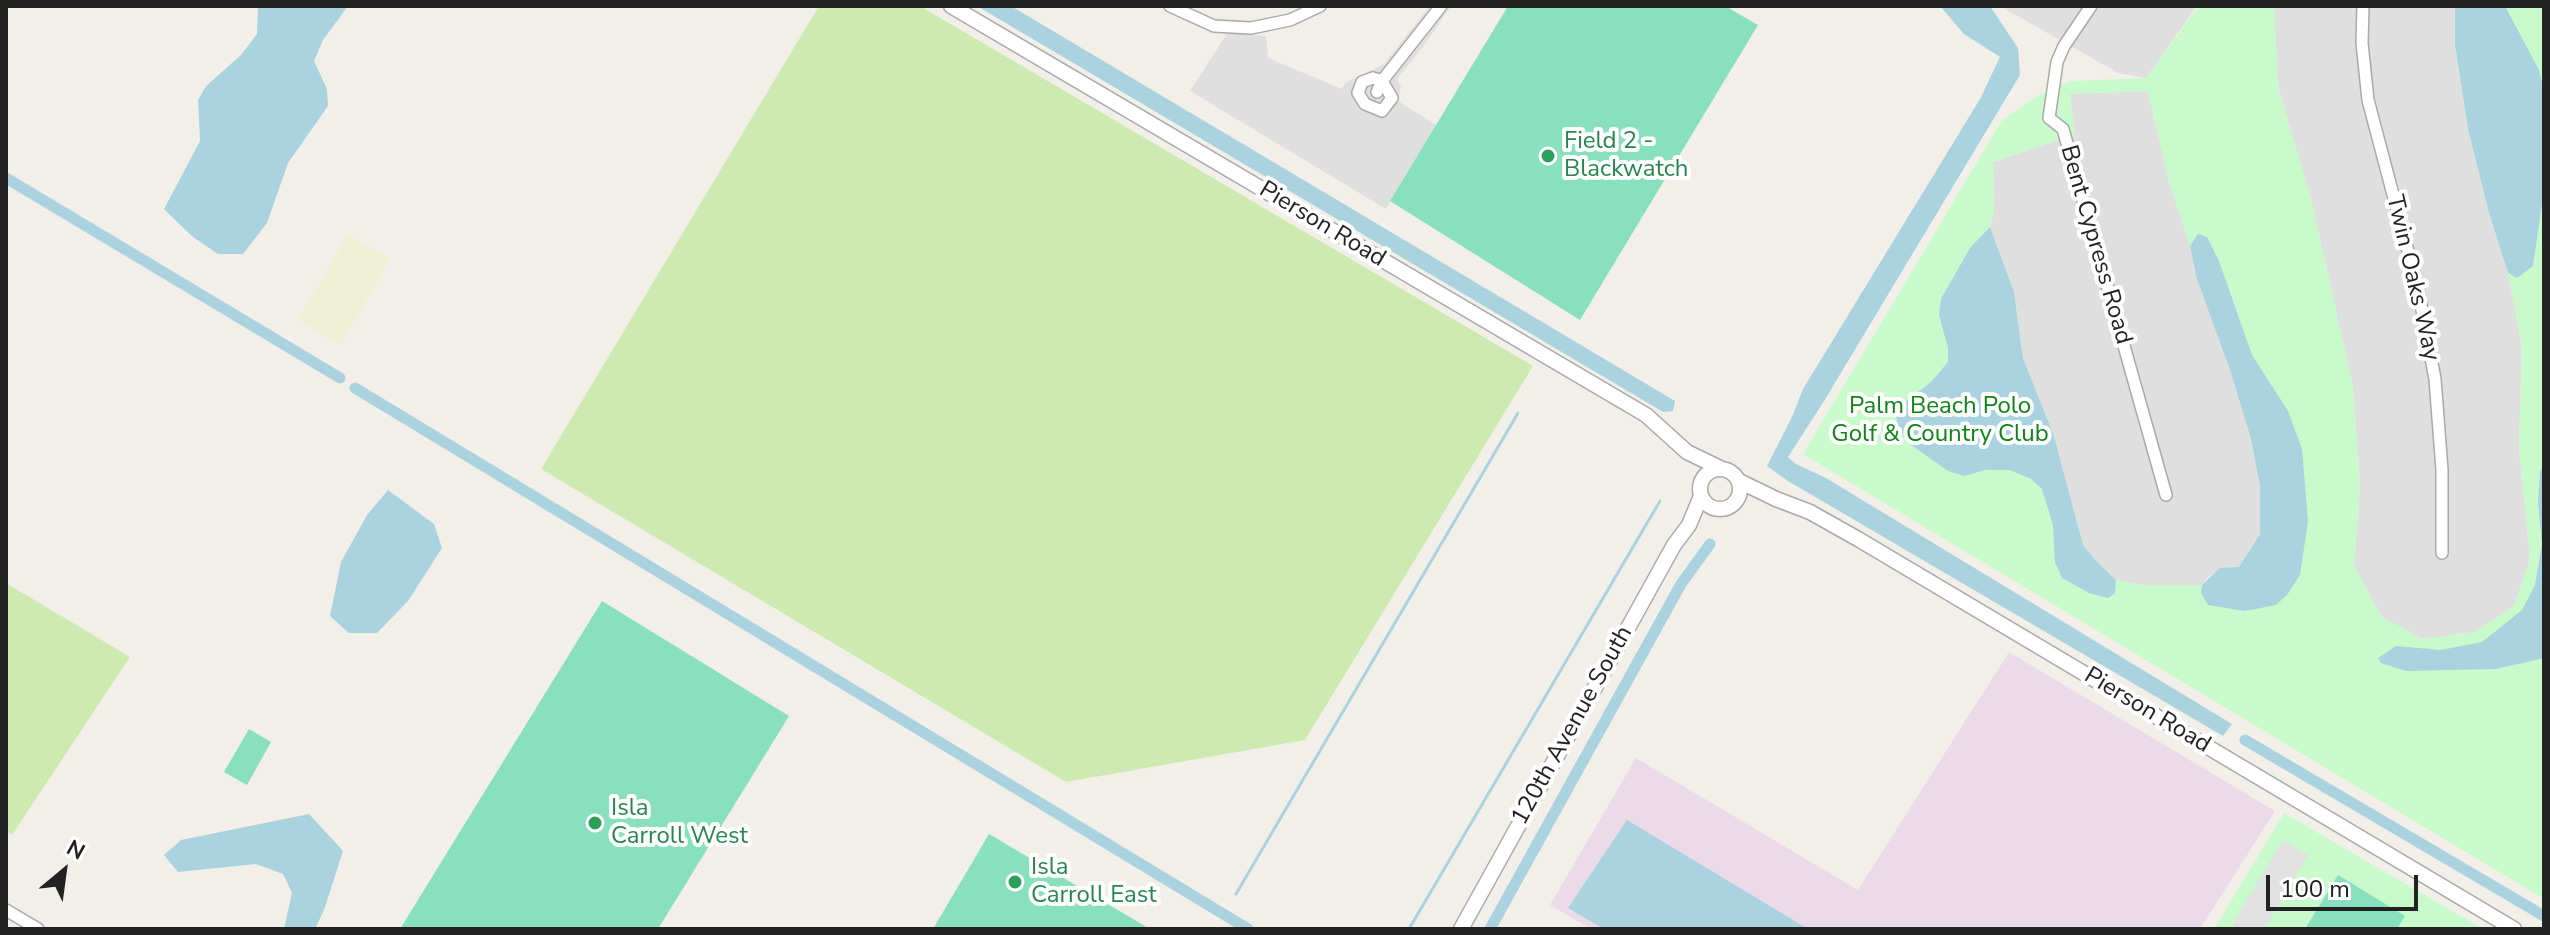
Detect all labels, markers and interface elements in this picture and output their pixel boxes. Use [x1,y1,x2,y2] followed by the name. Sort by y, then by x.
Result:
[1564,128,1688,184] place label: Field 2 - Blackwatch
[2053,142,2137,348] street label: Bent Cypress Road
[1539,147,1557,165] marker: Field 2 - Blackwatch
[1253,176,1391,274] street label: Pierson Road
[2379,192,2445,364] street label: Twin Oaks Way
[1831,393,2049,449] park label: Palm Beach Polo Golf & Country Club
[1506,622,1640,830] street label: 120th Avenue South
[2078,662,2216,760] street label: Pierson Road
[611,795,748,851] place label: Isla Carroll West
[586,814,604,832] marker: Isla Carroll West
[24,831,104,911] north arrow
[61,833,90,867] text: N
[1031,854,1157,910] place label: Isla Carroll East
[2270,859,2422,909] scale bar
[1006,873,1024,891] marker: Isla Carroll East
[2280,873,2350,905] text: 100 m

